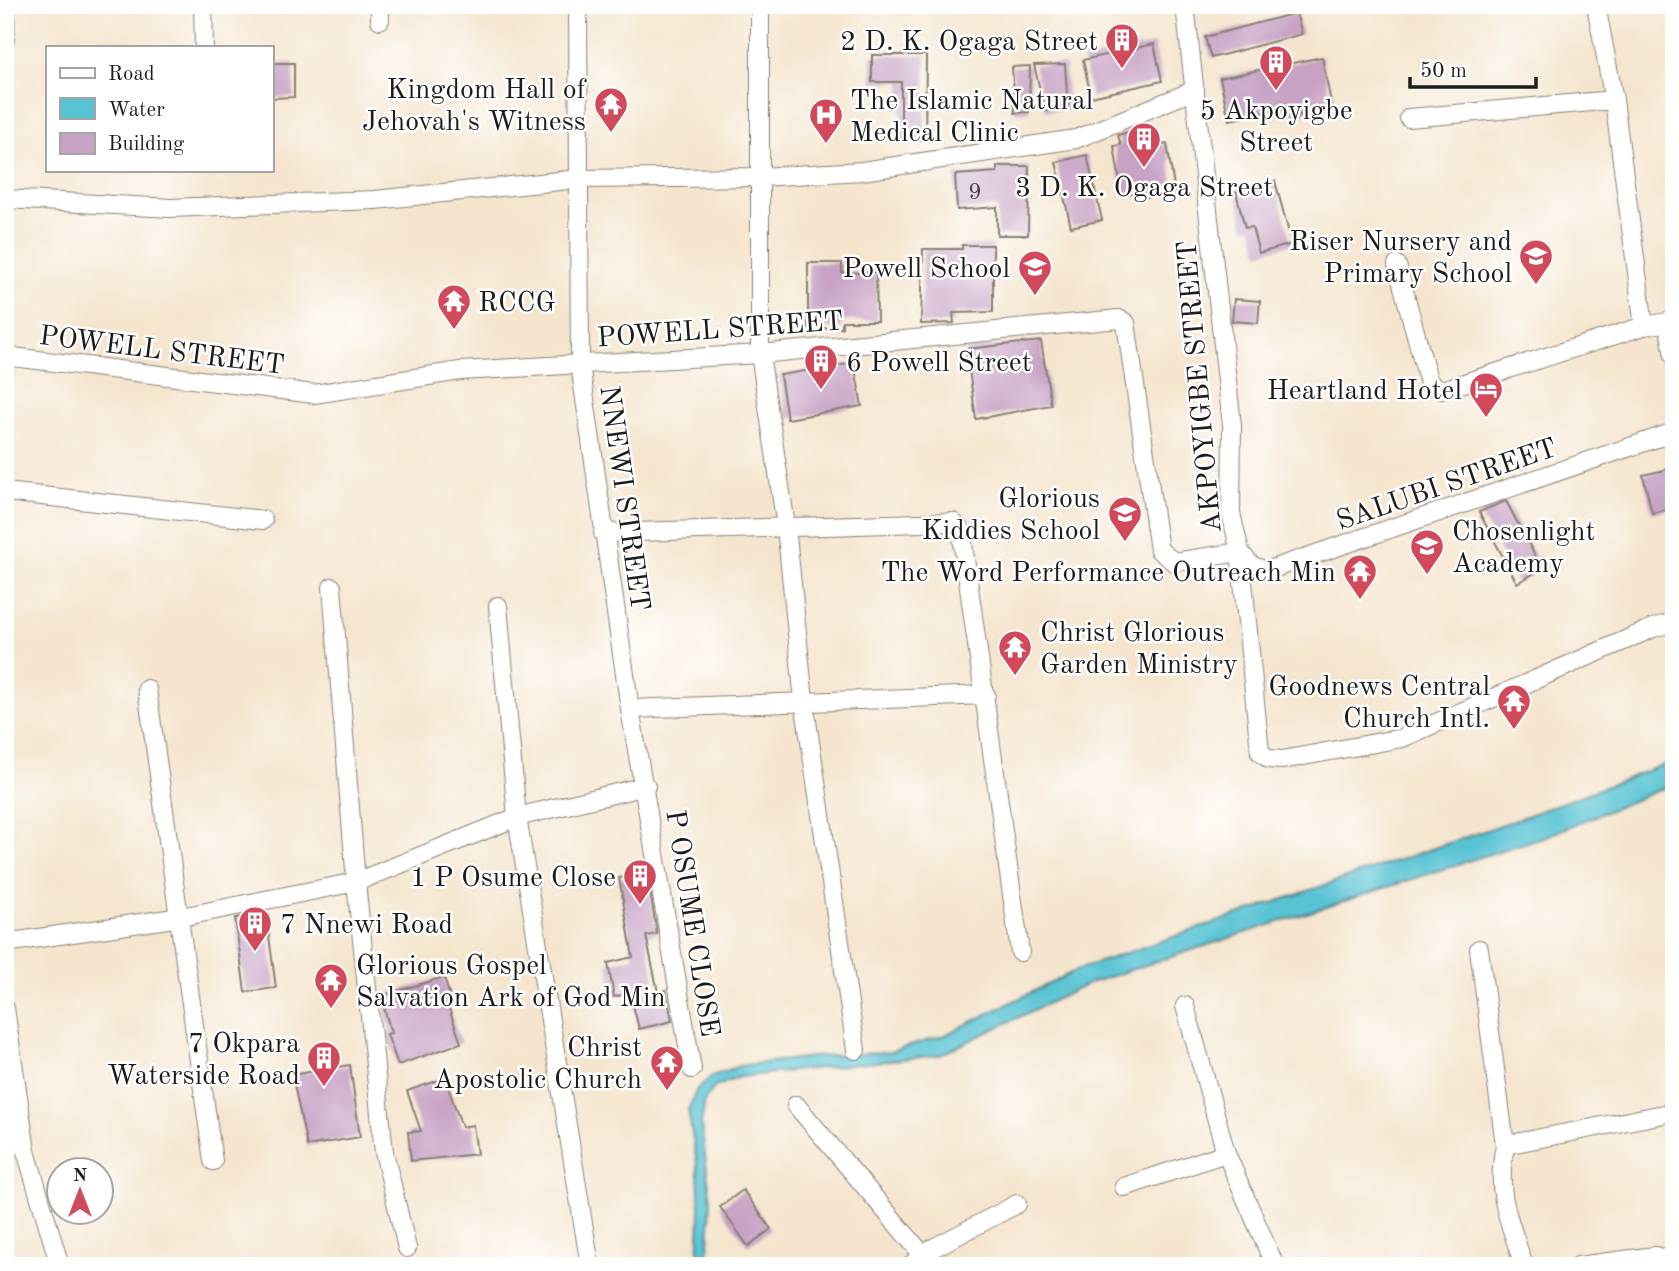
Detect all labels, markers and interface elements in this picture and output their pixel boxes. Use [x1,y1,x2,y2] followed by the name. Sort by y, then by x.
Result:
[1103,21,1141,70] building icon: 2 D. K. Ogaga Street
[840,29,1098,57] place label: 2 D. K. Ogaga Street
[1257,43,1295,92] building icon: 5 Akpoyigbe Street
[46,46,273,172] legend
[1410,46,1536,90] scale bar
[1420,61,1467,82] text: 50 m
[108,64,155,85] text: Road
[362,77,588,137] place label: Kingdom Hall of Jehovah's Witness
[592,85,630,134] temple icon: Kingdom Hall of Jehovah's Witness
[850,88,1093,148] place label: The Islamic Natural Medical Clinic
[807,96,845,145] hospital icon: The Islamic Natural Medical Clinic
[1199,98,1353,158] place label: 5 Akpoyigbe Street
[108,100,165,121] text: Water
[1125,120,1163,169] building icon: 3 D. K. Ogaga Street
[108,134,185,155] text: Building
[1015,175,1273,203] place label: 3 D. K. Ogaga Street
[968,181,982,205] house number: 9
[1289,229,1512,289] place label: Riser Nursery and Primary School
[1517,237,1555,286] school or university icon: Riser Nursery and Primary School
[1174,239,1228,534] street label: AKPOYIGBE STREET
[1016,248,1054,297] school or university icon: Powell School
[843,256,1010,284] place label: Powell School
[435,282,473,331] temple icon: RCCG
[478,290,556,318] place label: RCCG
[596,308,844,354] street label: POWELL STREET
[37,323,286,381] street label: POWELL STREET
[802,342,840,391] building icon: 6 Powell Street
[846,350,1032,378] place label: 6 Powell Street
[1467,370,1505,419] hotel icon: Heartland Hotel
[1267,378,1462,406] place label: Heartland Hotel
[593,384,653,613] street label: NNEWI STREET
[1333,435,1561,537] street label: SALUBI STREET
[921,486,1100,546] place label: Glorious Kiddies School
[1106,494,1144,543] school or university icon: Glorious Kiddies School
[1452,519,1595,579] place label: Chosenlight Academy
[1408,527,1446,576] school or university icon: Chosenlight Academy
[1341,552,1379,601] temple icon: The Word Performance Outreach Min
[880,560,1336,588] place label: The Word Performance Outreach Min
[1040,620,1238,680] place label: Christ Glorious Garden Ministry
[996,628,1034,677] temple icon: Christ Glorious Garden Ministry
[1268,674,1490,734] place label: Goodnews Central Church Intl.
[1495,682,1533,731] temple icon: Goodnews Central Church Intl.
[659,808,723,1039] street label: P OSUME CLOSE
[621,857,659,906] building icon: 1 P Osume Close
[410,865,616,893] place label: 1 P Osume Close
[236,904,274,953] building icon: 7 Nnewi Road
[280,912,453,940] place label: 7 Nnewi Road
[356,953,666,1013] place label: Glorious Gospel Salvation Ark of God Min
[312,961,350,1010] temple icon: Glorious Gospel Salvation Ark of God Min
[107,1031,300,1091] place label: 7 Okpara Waterside Road
[433,1035,642,1095] place label: Christ Apostolic Church
[305,1039,343,1088] building icon: 7 Okpara Waterside Road
[648,1043,686,1092] temple icon: Christ Apostolic Church
[46,1156,116,1226] north arrow
[73,1167,88,1186] text: N

